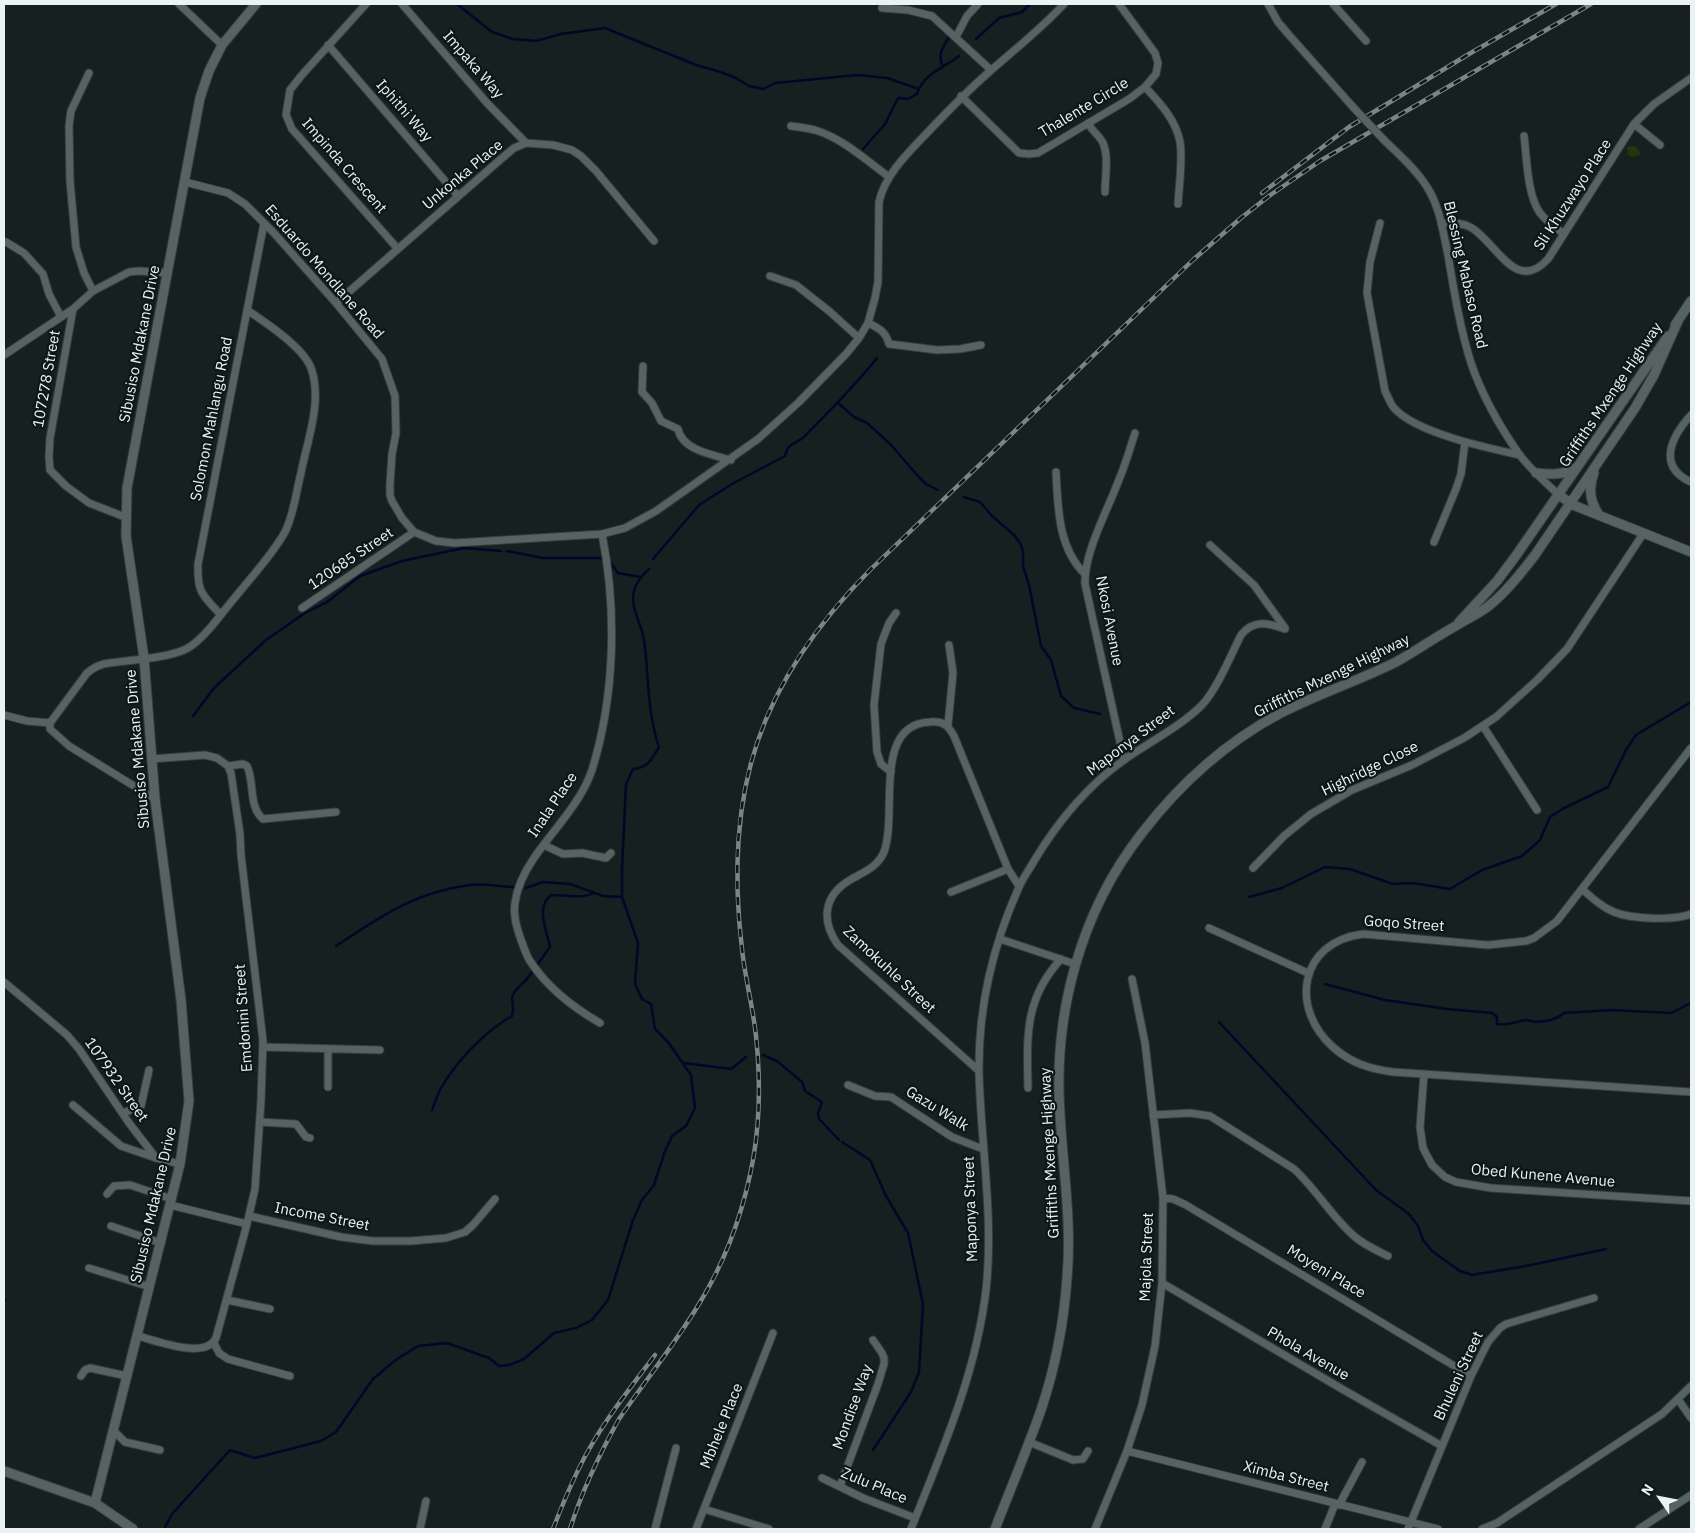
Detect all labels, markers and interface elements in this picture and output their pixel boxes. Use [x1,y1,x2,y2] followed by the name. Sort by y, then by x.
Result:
[439,27,507,103] street label: Impaka Way
[1036,74,1132,142] street label: Thalente Circle
[372,76,436,146] street label: Iphithi Way
[298,115,390,217] street label: Impinda Crescent
[419,136,507,214] street label: Unkonka Place
[1530,136,1616,254] street label: Sli Khuzwayo Place
[1439,199,1491,351] street label: Blessing Mabaso Road
[261,201,387,343] street label: Esduardo Mondlane Road
[116,264,164,424] street label: Sibusiso Mdakane Drive
[1556,319,1666,471] street label: Griffiths Mxenge Highway
[30,329,64,429] street label: 107278 Street
[187,335,237,503] street label: Solomon Mahlangu Road
[305,524,397,594] street label: 120685 Street
[1091,574,1127,668] street label: Nkosi Avenue
[1251,630,1413,722] street label: Griffiths Mxenge Highway
[122,669,154,829] street label: Sibusiso Mdakane Drive
[1083,702,1179,780] street label: Maponya Street
[1319,738,1421,800] street label: Highridge Close
[525,769,581,841] street label: Inala Place
[1363,912,1445,936] street label: Goqo Street
[839,922,939,1018] street label: Zamokuhle Street
[231,963,257,1073] street label: Emdonini Street
[80,1034,152,1126] street label: 107932 Street
[1037,1067,1063,1239] street label: Griffiths Mxenge Highway
[902,1083,972,1135] street label: Gazu Walk
[127,1125,181,1285] street label: Sibusiso Mdakane Drive
[960,1156,982,1262] street label: Maponya Street
[1470,1161,1616,1191] street label: Obed Kunene Avenue
[273,1199,371,1235] street label: Income Street
[1136,1212,1158,1302] street label: Majola Street
[1283,1241,1369,1303] street label: Moyeni Place
[1264,1323,1352,1385] street label: Phola Avenue
[1431,1329,1487,1423] street label: Bhuleni Street
[829,1362,877,1452] street label: Mondise Way
[697,1381,747,1471] street label: Mbhele Place
[1241,1458,1331,1496] street label: Ximba Street
[838,1464,910,1508] street label: Zulu Place
[1635,1473,1685,1523] north arrow
[1637,1481,1658,1499] text: N

